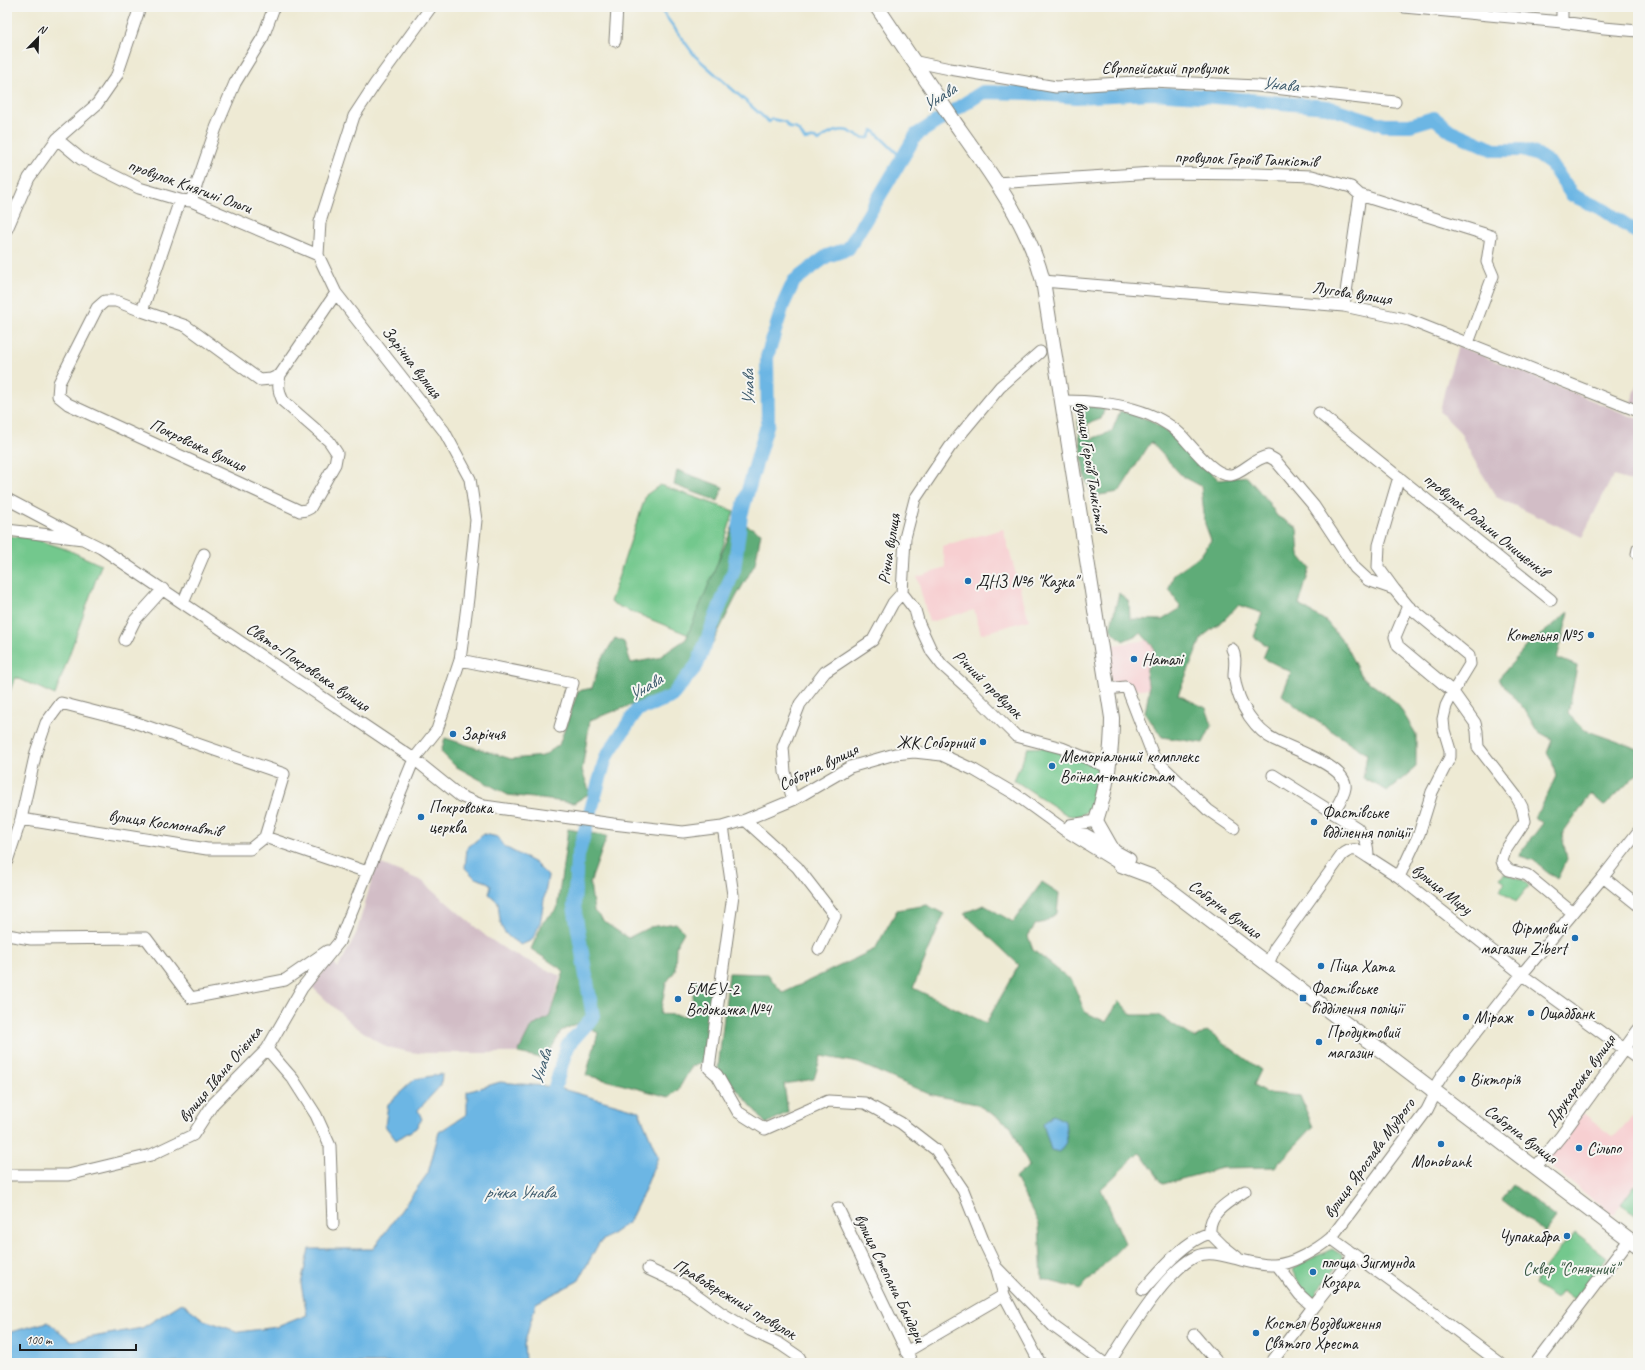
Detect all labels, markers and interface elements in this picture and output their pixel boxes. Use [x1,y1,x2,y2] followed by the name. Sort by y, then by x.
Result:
[18,18,58,58] north arrow
[36,21,50,37] text: N
[1102,58,1230,79] street label: Європейський провулок
[1261,71,1301,97] water label: Унава
[918,77,962,116] water label: Унава
[1174,146,1322,172] street label: провулок Героїв Танкістів
[125,154,256,219] street label: провулок Княгині Ольги
[1311,276,1394,310] street label: Лугова вулиця
[377,322,447,403] street label: Зарічна вулиця
[737,368,759,406] water label: Унава
[1070,400,1112,536] street label: вулиця Героїв Танкістів
[147,414,250,477] street label: Покровська вулиця
[1419,468,1556,584] street label: провулок Родини Онищенків
[873,511,905,586] street label: Річна вулиця
[976,571,1082,593] place label: ДНЗ №6 "Казка"
[963,576,973,586] marker: ДНЗ №6 "Казка"
[242,618,375,717] street label: Свято-Покровська вулиця
[1506,625,1584,646] place label: Котельня №5
[1586,630,1596,640] marker: Котельня №5
[949,645,1029,724] street label: Річний провулок
[1142,649,1185,670] place label: Наталі
[1129,654,1139,664] marker: Наталі
[624,667,668,706] water label: Унава
[461,724,506,745] place label: Заріччя
[448,729,458,739] marker: Заріччя
[896,732,976,753] place label: ЖК Соборний
[978,737,988,747] marker: ЖК Соборний
[775,738,862,795] street label: Соборна вулиця
[1060,746,1200,787] place label: Меморіальний комплекс Воїнам-танкістам
[1047,761,1057,771] marker: Меморіальний комплекс Воїнам-танкістам
[429,797,494,838] place label: Покровська церква
[1322,802,1413,843] place label: Фастівське вдділення поліції
[107,805,226,842] street label: вулиця Космонавтів
[416,812,426,822] marker: Покровська церква
[1309,817,1319,827] marker: Фастівське вдділення поліції
[1408,859,1477,920] street label: вулиця Миру
[1184,875,1266,944] street label: Соборна вулиця
[1480,918,1569,959] place label: Фірмовий магазин Zibert
[1570,933,1580,943] marker: Фірмовий магазин Zibert
[1329,956,1396,977] place label: Піца Хата
[1316,961,1326,971] marker: Піца Хата
[1311,978,1406,1019] place label: Фастівське відділення поліції
[686,979,773,1020] place label: БМЕУ-2 Водокачка №4
[1298,993,1308,1003] marker: Фастівське відділення поліції
[673,994,683,1004] marker: БМЕУ-2 Водокачка №4
[1539,1003,1596,1024] place label: Ощадбанк
[1474,1007,1514,1028] place label: Міраж
[1526,1008,1536,1018] marker: Ощадбанк
[1461,1012,1471,1022] marker: Міраж
[174,1020,267,1127] street label: вулиця Івана Огієнка
[1327,1022,1401,1063] place label: Продуктовий магазин
[1540,1029,1621,1130] street label: Друкарська вулиця
[1314,1037,1324,1047] marker: Продуктовий магазин
[525,1045,557,1087] water label: Унава
[1470,1069,1521,1090] place label: Вікторія
[1457,1074,1467,1084] marker: Вікторія
[1319,1093,1420,1222] street label: вулиця Ярослава Мудрого
[1480,1100,1562,1169] street label: Соборна вулиця
[1587,1138,1622,1159] place label: Сільпо
[1436,1139,1446,1149] marker: Monobank
[1574,1143,1584,1153] marker: Сільпо
[1411,1151,1473,1172] place label: Monobank
[484,1181,558,1203] water label: річка Унава
[850,1210,931,1348] street label: вулиця Степана Бандери
[1499,1226,1561,1247] place label: Чупакабра
[1562,1231,1572,1241] marker: Чупакабра
[1321,1252,1415,1294] place label: площа Зигмунда Козара
[670,1254,802,1345] street label: Правобережний провулок
[1523,1258,1623,1279] park label: Сквер "Сонячний"
[1308,1267,1318,1277] marker: площа Зигмунда Козара
[1264,1313,1381,1354] place label: Костел Воздвиження Святого Хреста
[20,1326,136,1352] scale bar
[1251,1328,1261,1338] marker: Костел Воздвиження Святого Хреста
[26,1332,53,1348] text: 100 m

